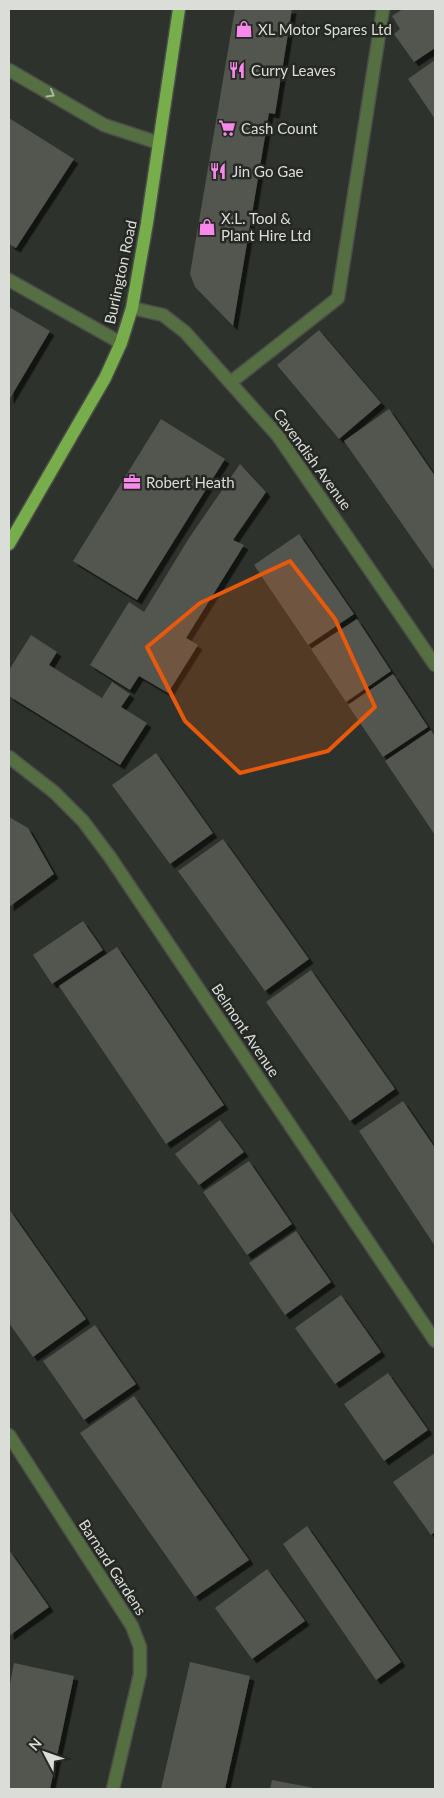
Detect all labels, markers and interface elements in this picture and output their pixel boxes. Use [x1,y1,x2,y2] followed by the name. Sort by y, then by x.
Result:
[234,19,254,39] shop icon: XL Motor Spares Ltd
[258,20,392,38] place label: XL Motor Spares Ltd
[227,60,247,80] restaurant icon: Curry Leaves
[251,61,336,79] place label: Curry Leaves
[46,88,55,98] one-way arrow
[217,118,237,138] supermarket icon: Cash Count
[241,119,318,137] place label: Cash Count
[208,161,228,181] restaurant icon: Jin Go Gae
[232,162,304,180] place label: Jin Go Gae
[221,209,311,244] place label: X.L. Tool & Plant Hire Ltd
[197,217,217,237] shop icon: X.L. Tool & Plant Hire Ltd
[100,218,140,326] street label: Burlington Road
[270,405,356,513] street label: Cavendish Avenue
[122,472,142,492] office icon: Robert Heath
[146,473,235,491] place label: Robert Heath
[208,980,284,1080] street label: Belmont Avenue
[75,1516,151,1618] street label: Barnard Gardens
[20,1728,70,1778] north arrow
[25,1734,45,1754] text: N

